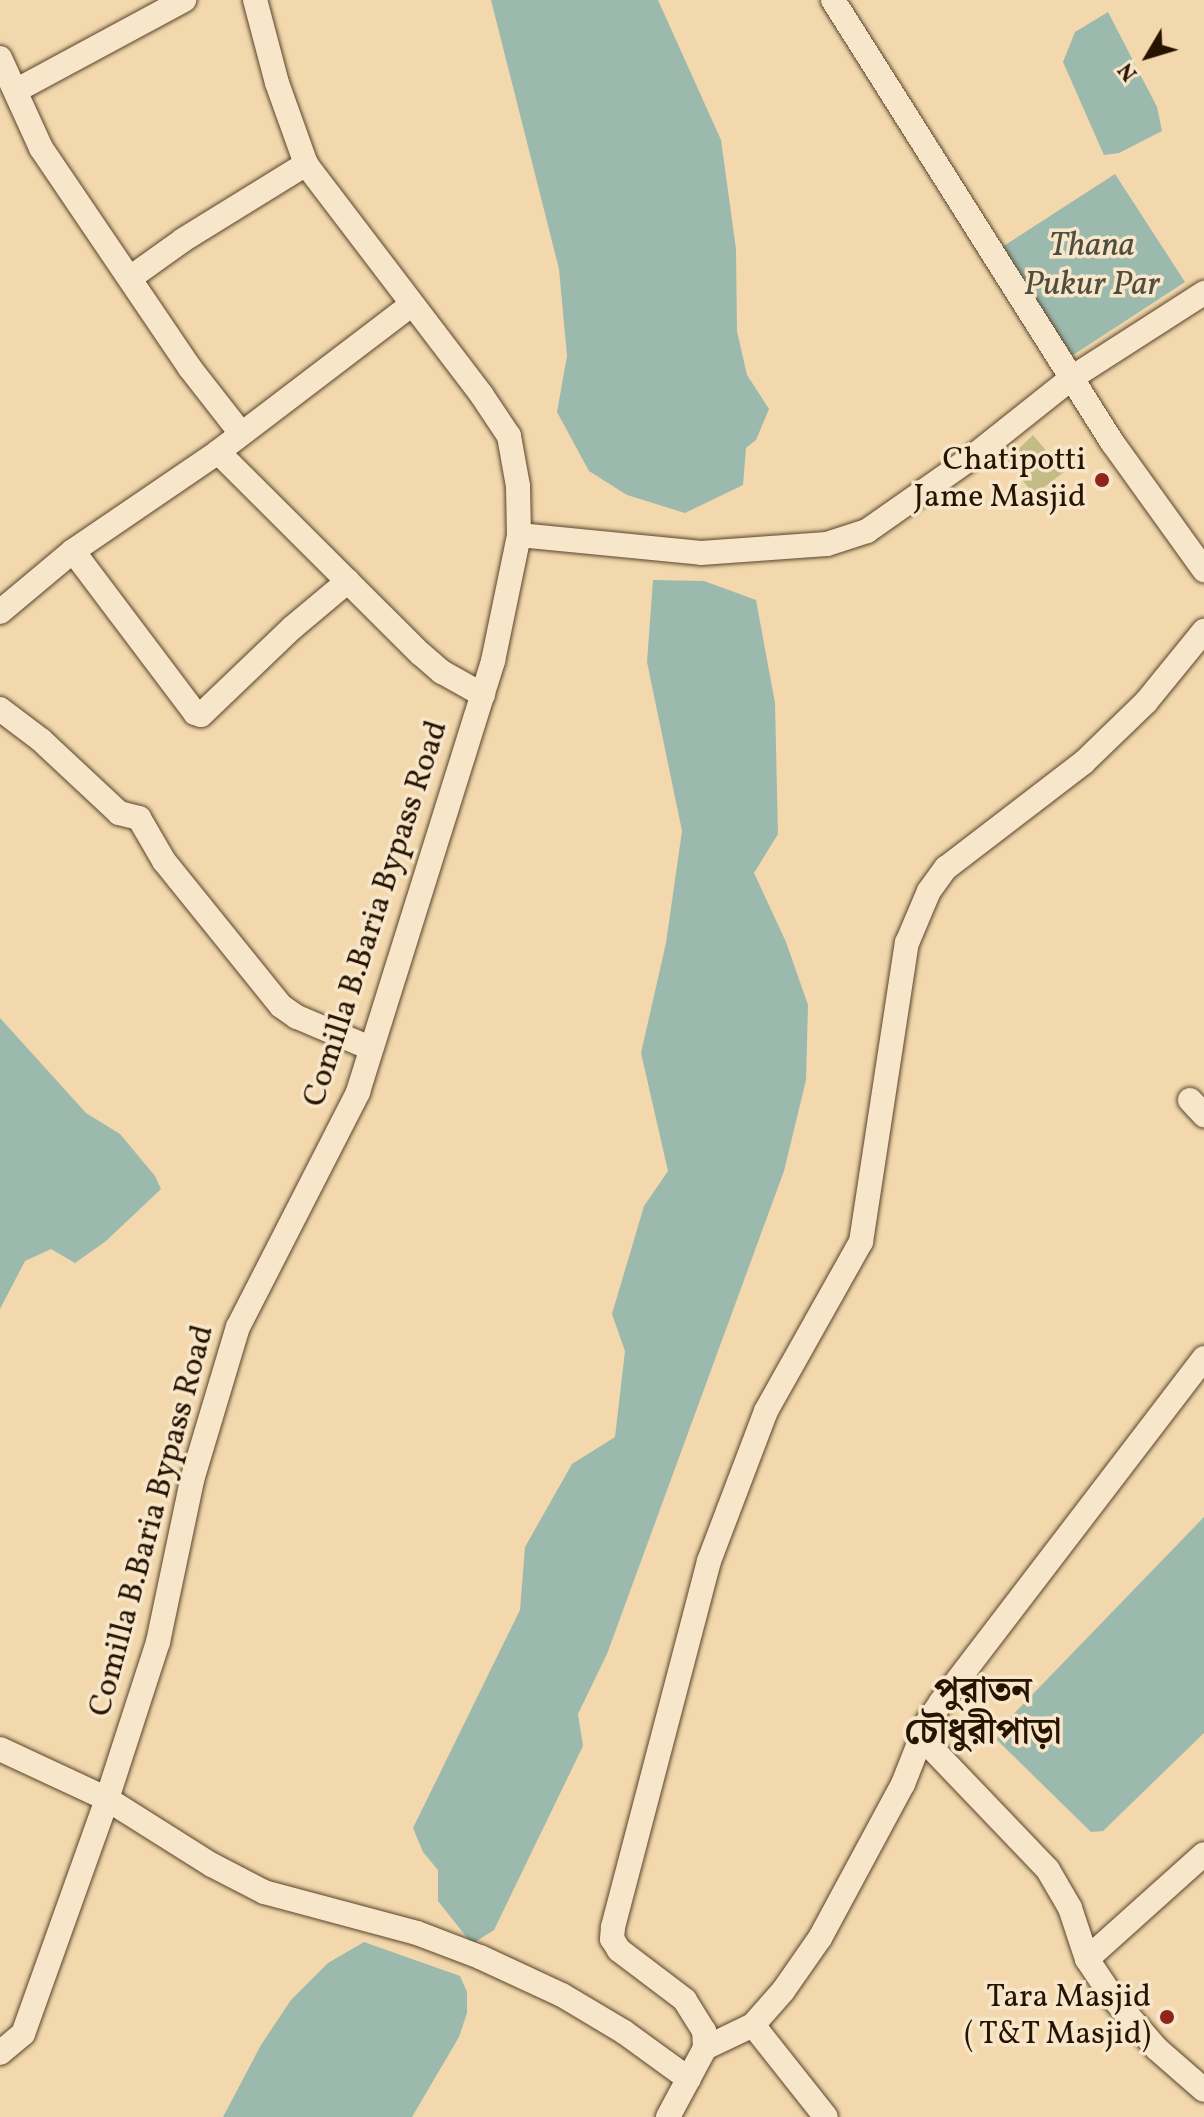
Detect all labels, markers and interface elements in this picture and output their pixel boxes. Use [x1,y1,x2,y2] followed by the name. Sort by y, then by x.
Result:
[1108,16,1188,96] north arrow
[1112,55,1146,87] text: N
[1024,226,1160,306] water label: Thana Pukur Par
[913,443,1086,518] place label: Chatipotti Jame Masjid
[1093,471,1111,489] marker: Chatipotti Jame Masjid
[296,716,458,1112] street label: Comilla B.Baria Bypass Road
[82,1321,224,1721] street label: Comilla B.Baria Bypass Road
[905,1671,1061,1756] district label: পুরাতন চৌধুরীপাড়া
[962,1980,1151,2055] place label: Tara Masjid ( T&T Masjid)
[1158,2008,1176,2026] marker: Tara Masjid ( T&T Masjid)

